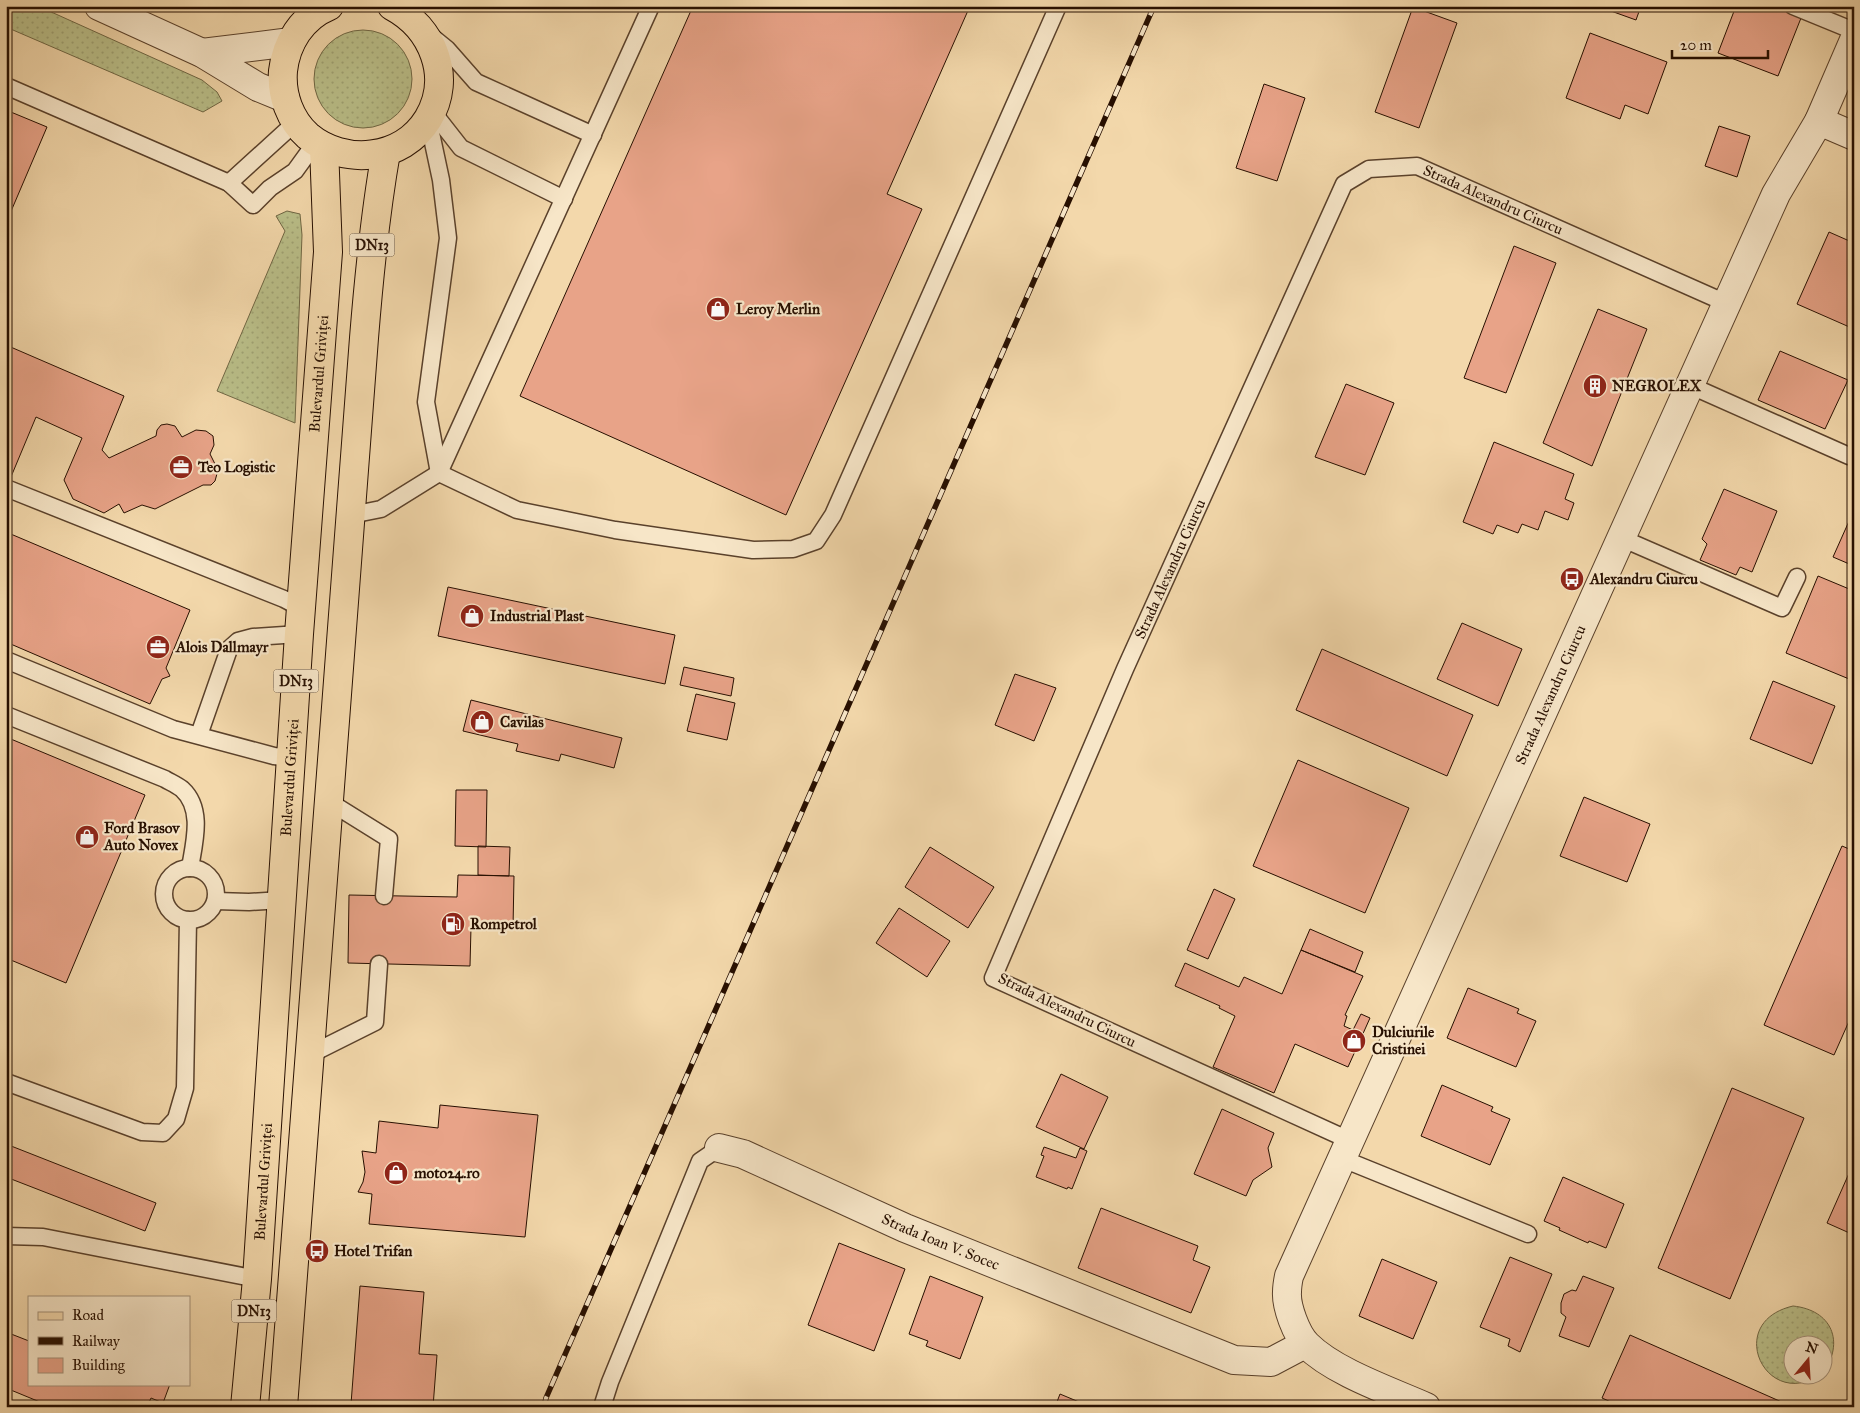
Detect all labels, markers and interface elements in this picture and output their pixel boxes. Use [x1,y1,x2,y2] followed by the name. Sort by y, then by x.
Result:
[1672,28,1769,60] scale bar
[1680,36,1712,54] text: 20 m
[1420,161,1566,239] street label: Strada Alexandru Ciurcu
[350,234,394,256] road number: DN13
[705,296,731,322] shop icon: Leroy Merlin
[736,300,821,319] place label: Leroy Merlin
[305,314,332,433] street label: Bulevardul Griviței
[1582,373,1608,399] building icon: NEGROLEX
[1612,377,1702,395] place label: NEGROLEX
[168,454,194,480] office icon: Teo Logistic
[197,458,276,477] place label: Teo Logistic
[1131,497,1209,642] street label: Strada Alexandru Ciurcu
[1559,566,1585,592] bus stop icon: Alexandru Ciurcu
[1589,570,1698,588] place label: Alexandru Ciurcu
[459,603,485,629] shop icon: Industrial Plast
[490,607,585,625] place label: Industrial Plast
[1511,622,1590,767] street label: Strada Alexandru Ciurcu
[145,634,171,660] office icon: Alois Dallmayr
[175,638,269,657] place label: Alois Dallmayr
[274,669,318,692] road number: DN13
[469,709,495,735] shop icon: Cavilas
[500,713,544,731] place label: Cavilas
[277,718,302,837] street label: Bulevardul Griviței
[103,819,180,854] place label: Ford Brasov Auto Novex
[74,824,100,850] shop icon: Ford Brasov Auto Novex
[440,911,466,937] fuel station icon: Rompetrol
[470,915,538,934] place label: Rompetrol
[995,969,1139,1051] street label: Strada Alexandru Ciurcu
[1372,1023,1435,1058] place label: Dulciurile Cristinei
[1341,1028,1367,1054] shop icon: Dulciurile Cristinei
[251,1122,276,1241] street label: Bulevardul Griviței
[383,1160,409,1186] shop icon: moto24.ro
[413,1164,480,1183] place label: moto24.ro
[879,1210,1002,1274] street label: Strada Ioan V. Socec
[304,1238,330,1264] bus stop icon: Hotel Trifan
[334,1242,413,1260] place label: Hotel Trifan
[28,1296,190,1386] legend
[232,1300,276,1322] road number: DN13
[72,1306,104,1324] text: Road
[72,1332,121,1350] text: Railway
[1782,1336,1832,1386] north arrow
[1804,1338,1820,1358] text: N
[72,1356,126,1374] text: Building

